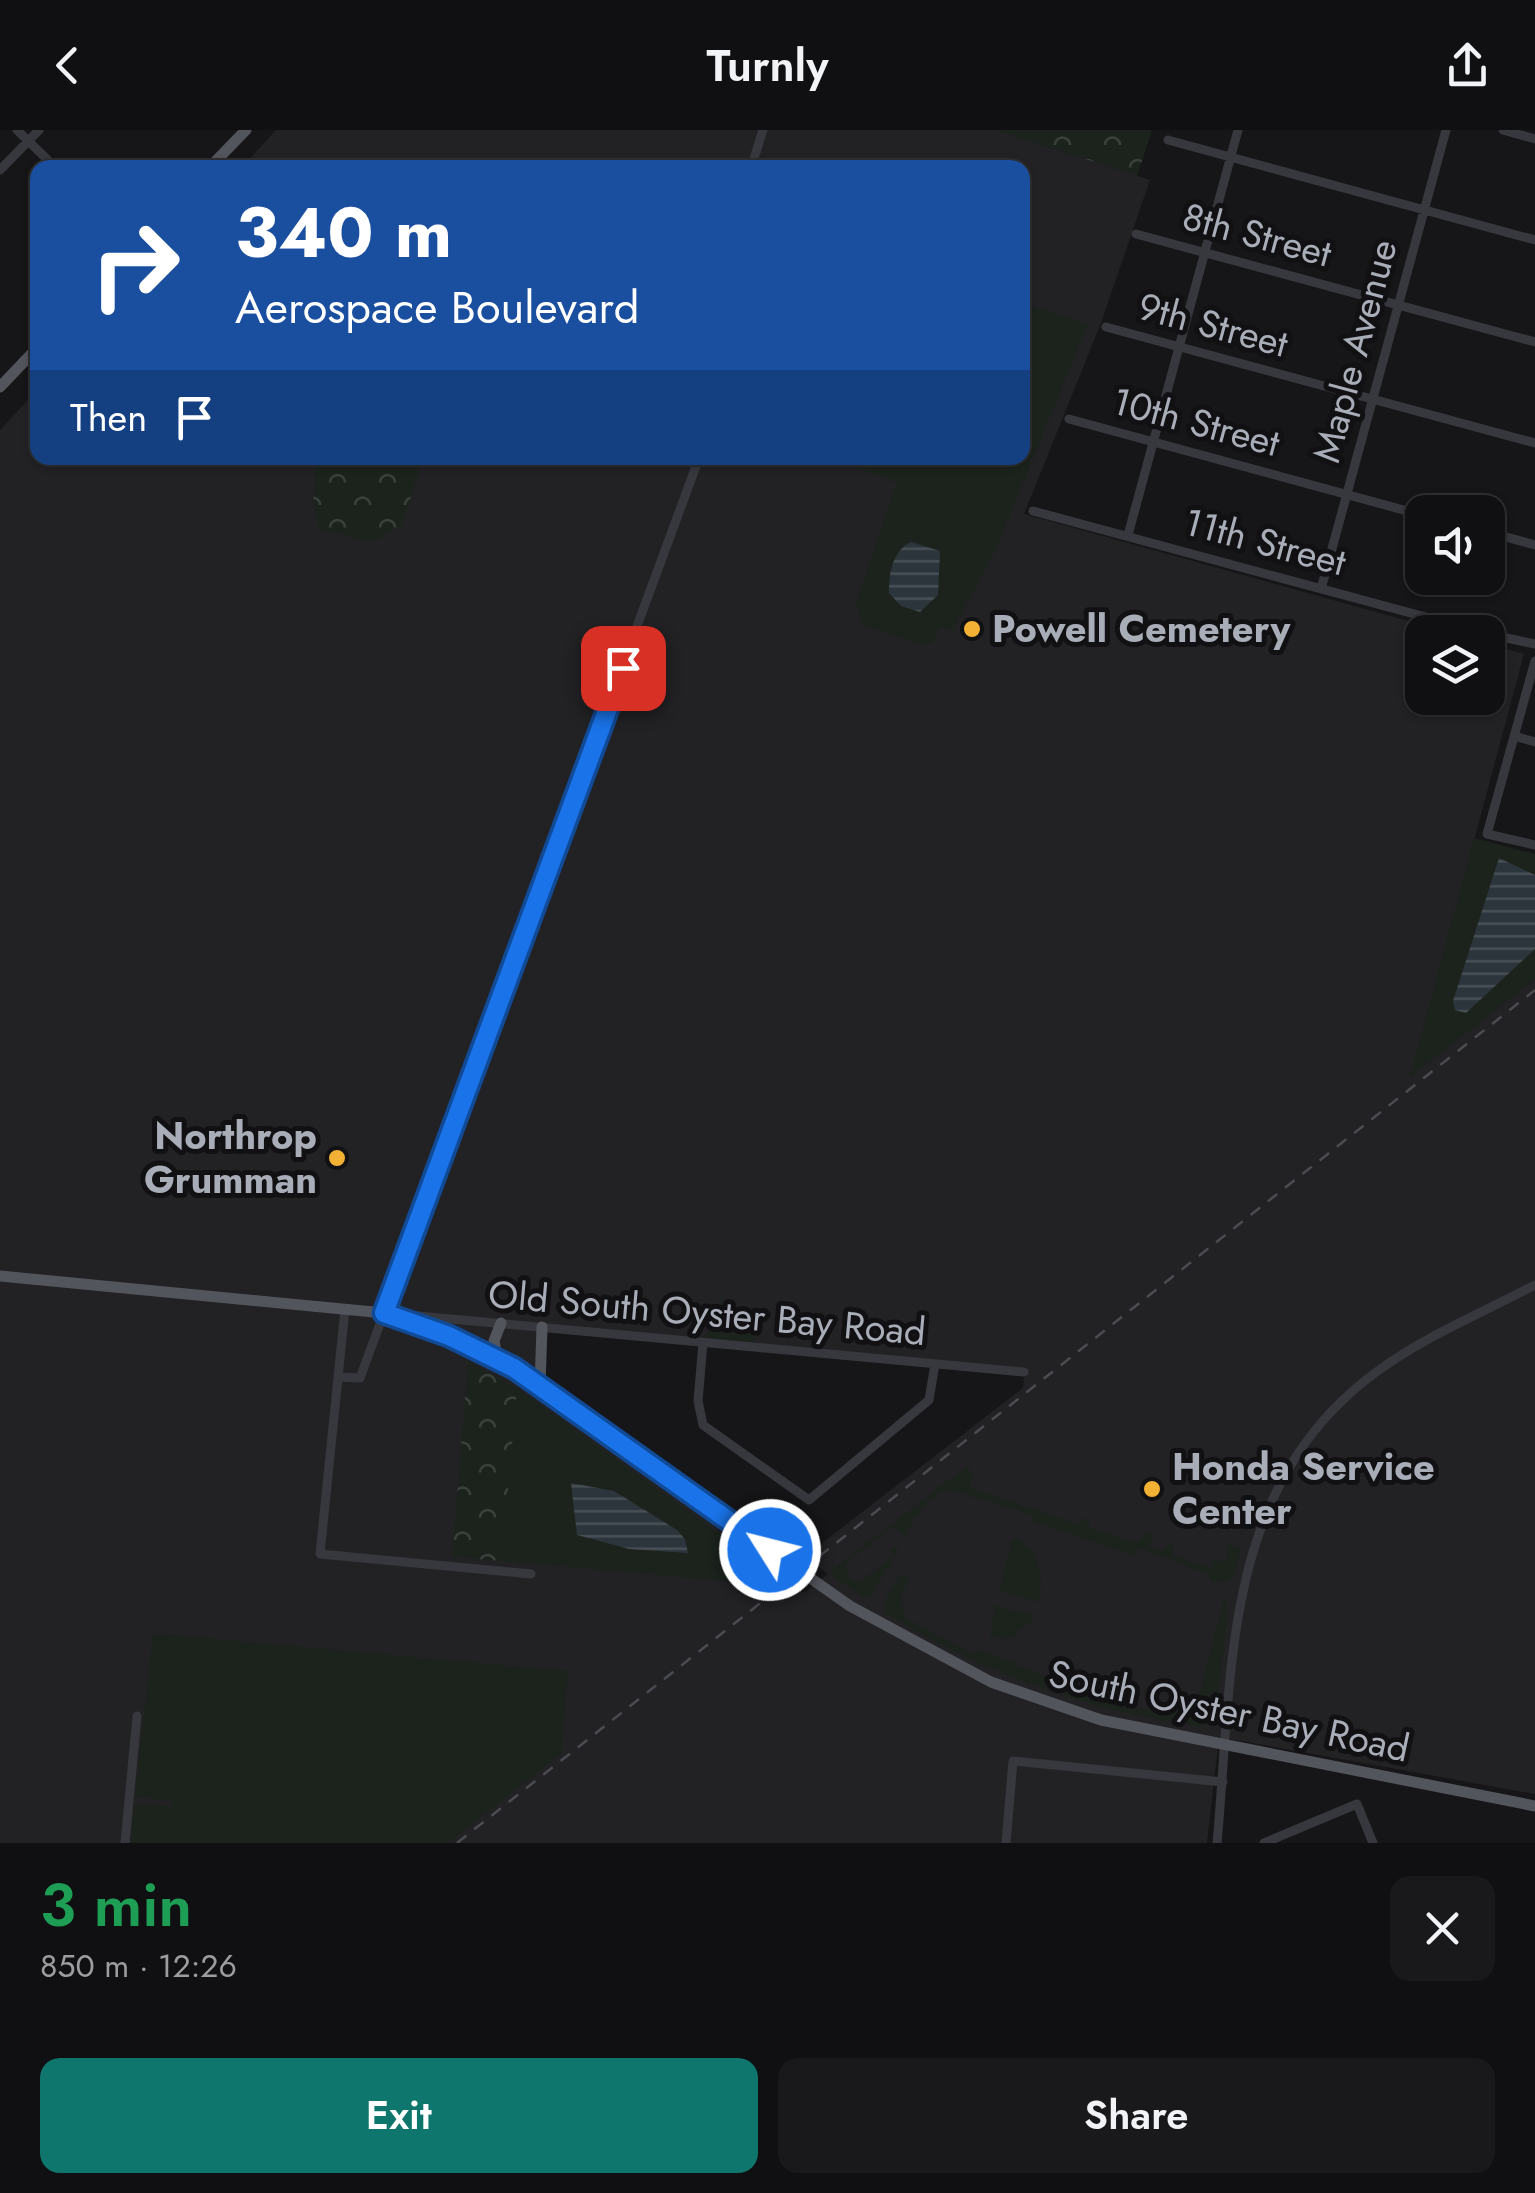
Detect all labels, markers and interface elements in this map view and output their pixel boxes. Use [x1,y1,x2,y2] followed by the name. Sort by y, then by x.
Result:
[706,33,829,98] text: Turnly
[40,38,95,93] icon: back
[1440,38,1495,93] icon: share
[235,182,452,283] text: 340 m
[1177,188,1338,281] street label: 8th Street
[70,200,200,330] icon: right
[1298,233,1411,468] street label: Maple Avenue
[235,275,640,340] text: Aerospace Boulevard
[1132,278,1294,371] street label: 9th Street
[1106,373,1286,470] street label: 10th Street
[70,390,147,445] text: Then
[167,390,222,445] icon: arrive
[1178,494,1352,589] street label: 11th Street
[1405,495,1505,715] map controls
[1405,495,1505,595] button: sound
[992,601,1291,656] place label: Powell Cemetery
[1405,615,1505,715] button: layers
[961,618,983,640] marker: Powell Cemetery
[581,626,666,711] pin
[596,641,651,696] icon: arrive
[144,1108,317,1207] place label: Northrop Grumman
[326,1147,348,1169] marker: Northrop Grumman
[486,1266,928,1359] street label: Old South Oyster Bay Road
[1172,1439,1435,1538] place label: Honda Service Center
[1141,1478,1163,1500] marker: Honda Service Center
[718,1498,822,1602] position arrow
[1044,1645,1414,1776] street label: South Oyster Bay Road
[40,1862,192,1949] text: 3 min
[1390,1876,1495,1981] button: close
[40,1943,237,1989] text: 850 m · 12:26
[40,2058,758,2173] button: Exit
[778,2058,1495,2173] button: Share

